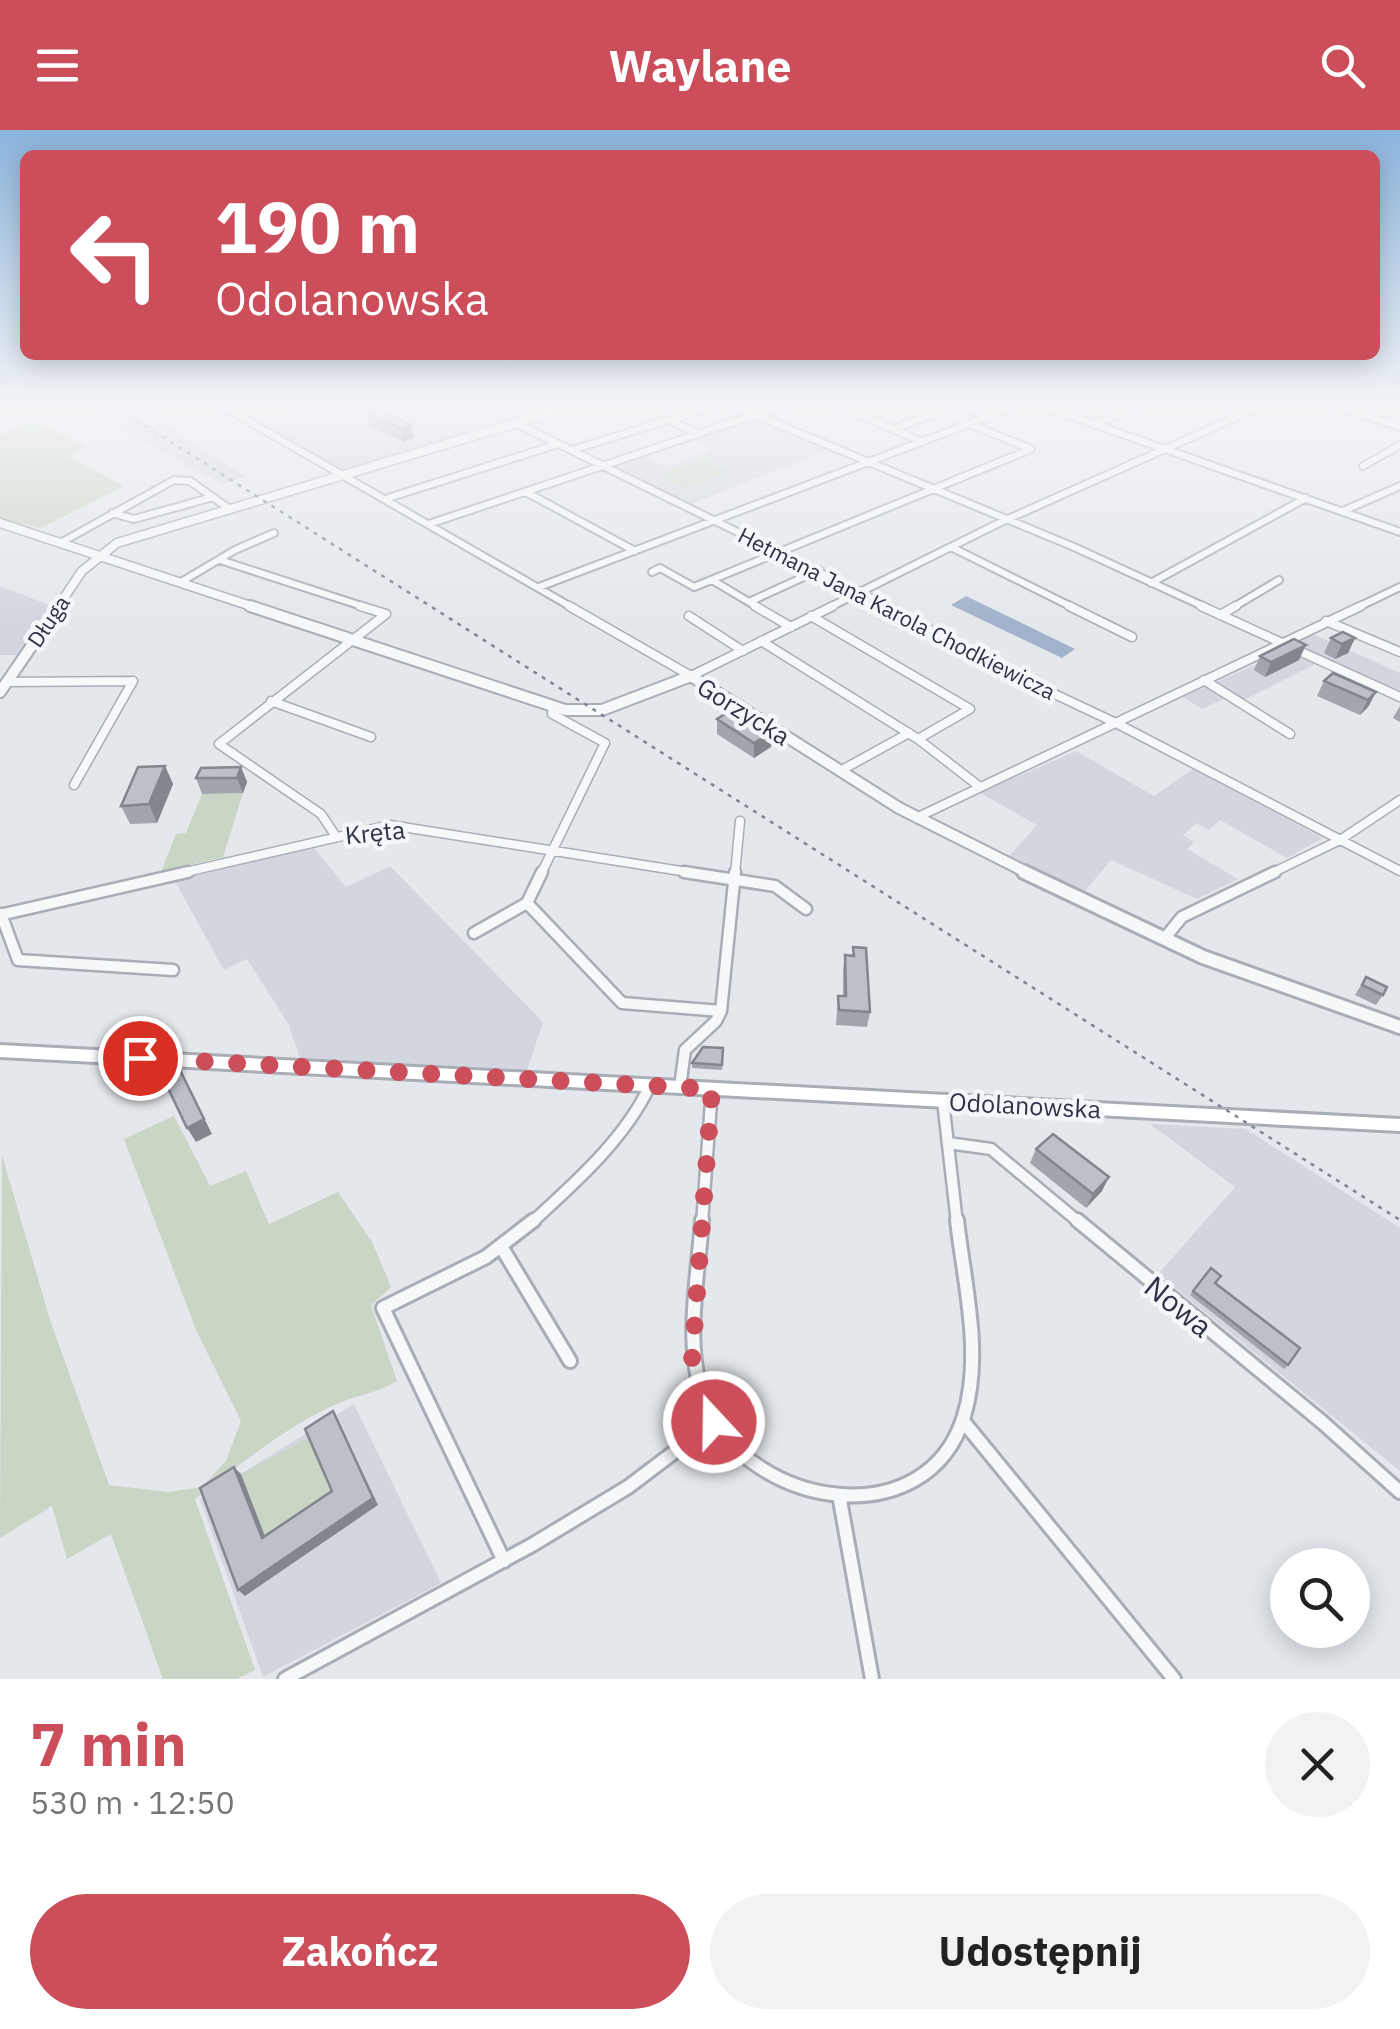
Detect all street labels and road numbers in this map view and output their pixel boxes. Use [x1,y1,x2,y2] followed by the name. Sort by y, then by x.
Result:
[733,520,1061,706] street label: Hetmana Jana Karola Chodkiewicza
[20,589,76,653] street label: Długa
[691,670,797,752] street label: Gorzycka
[343,812,407,852] street label: Kręta
[948,1085,1102,1125] street label: Odolanowska
[1137,1267,1221,1345] street label: Nowa

